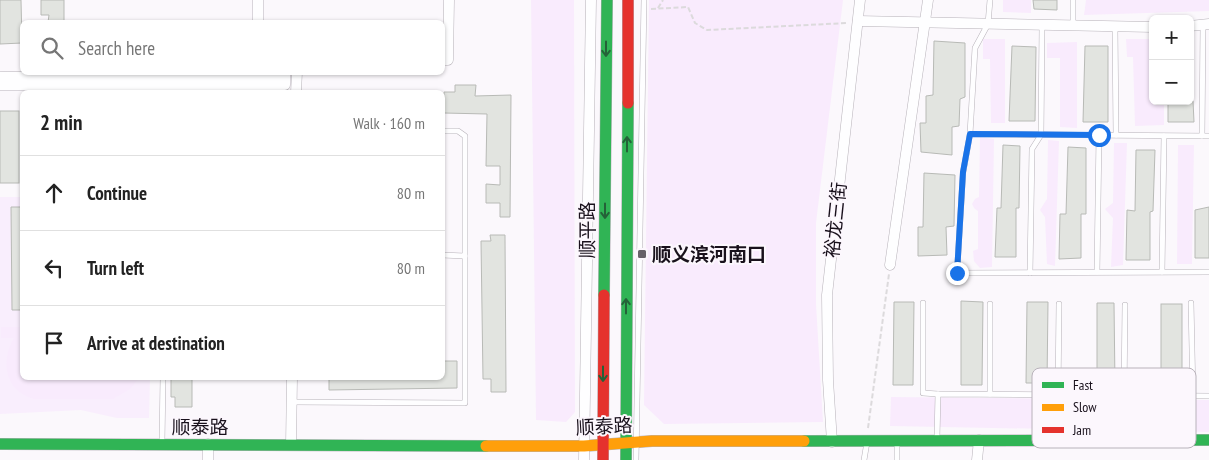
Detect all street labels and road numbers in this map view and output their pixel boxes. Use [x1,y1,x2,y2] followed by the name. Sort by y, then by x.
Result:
[819,181,851,259] street label: 裕龙三街
[575,201,599,259] street label: 顺平路
[575,413,633,439] street label: 顺泰路
[171,415,229,439] street label: 顺泰路

